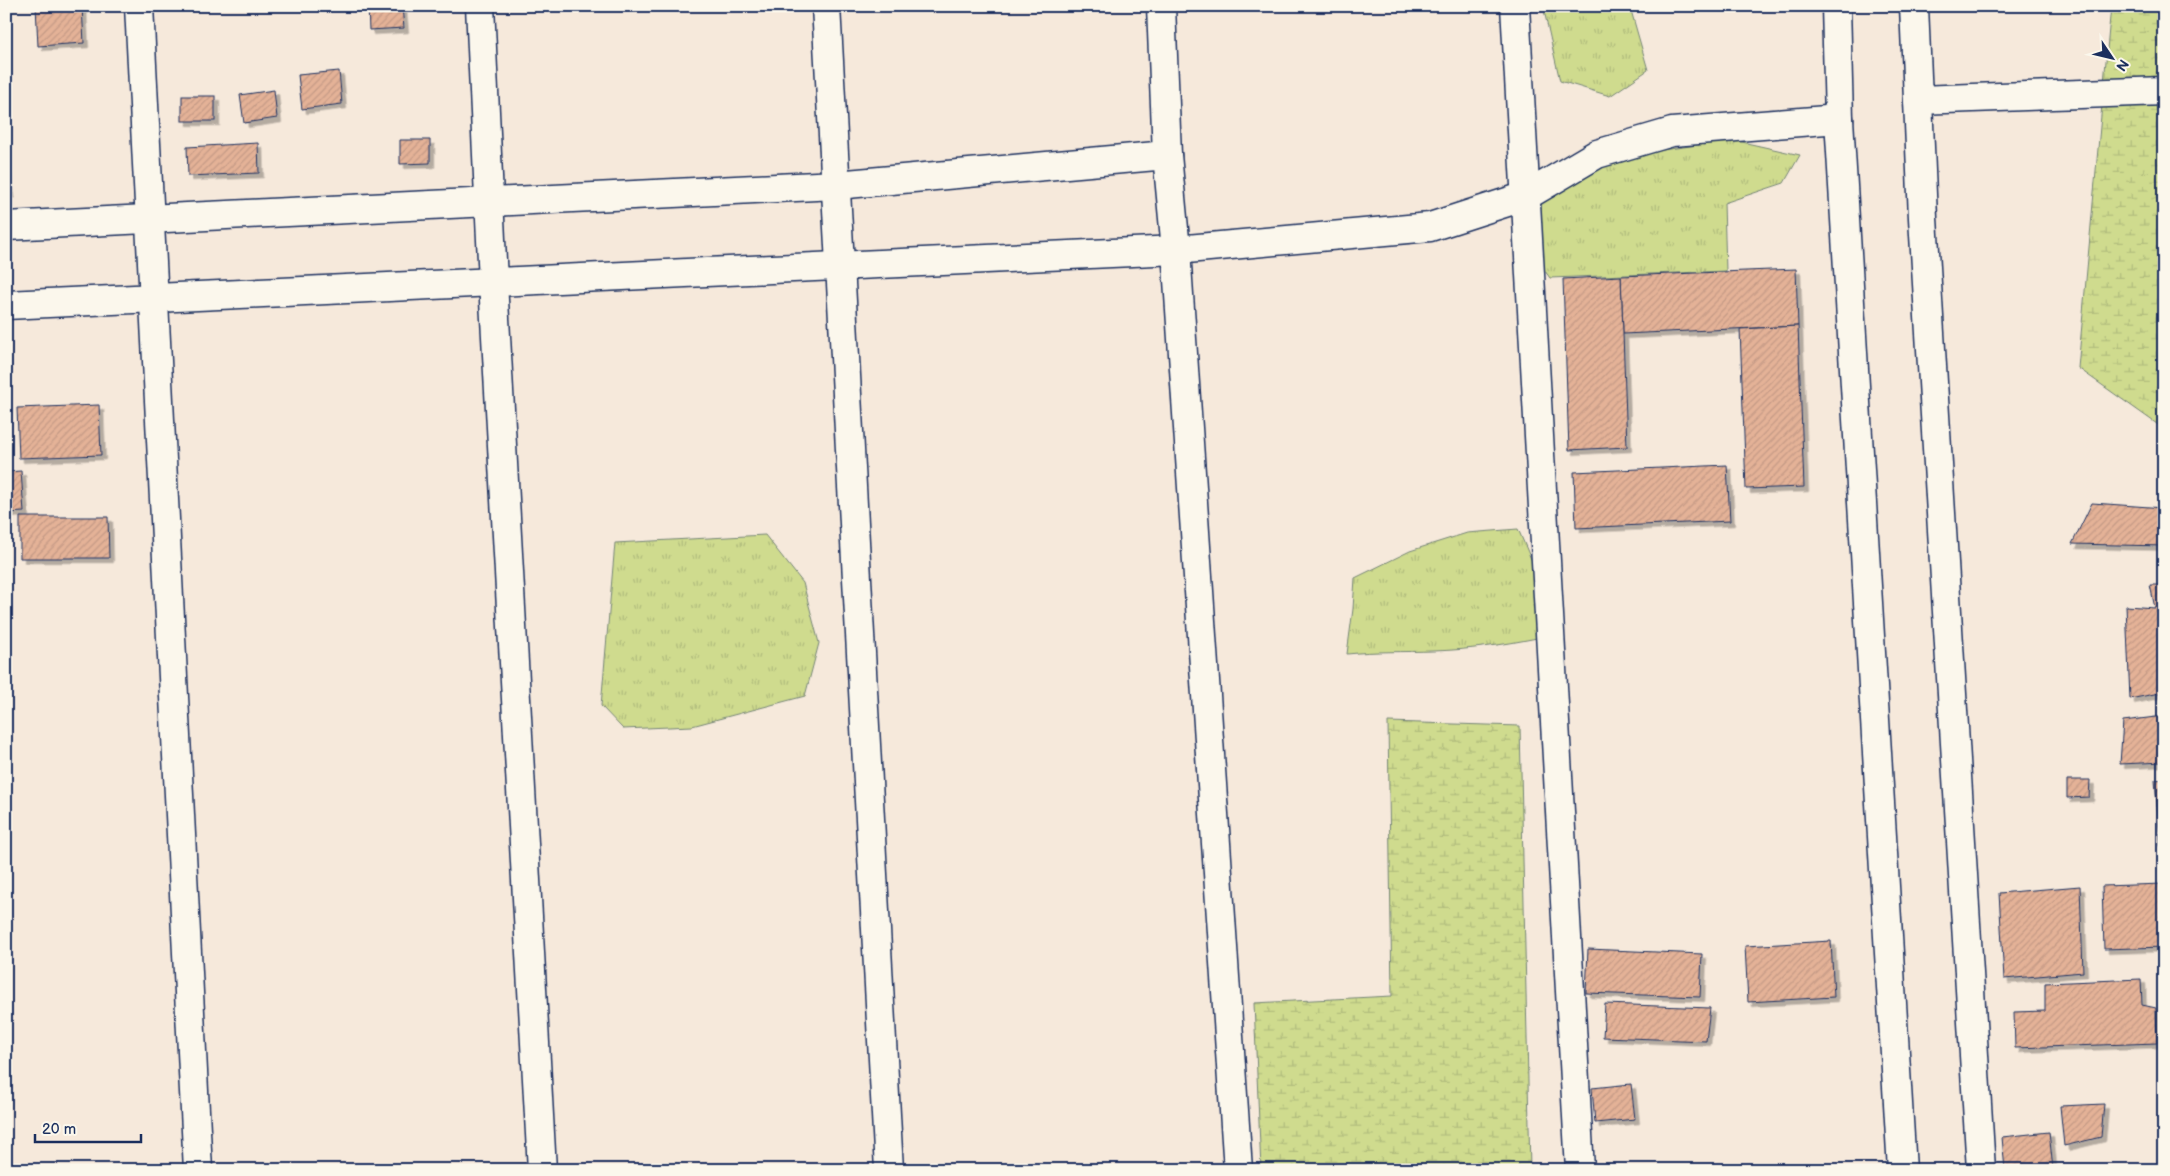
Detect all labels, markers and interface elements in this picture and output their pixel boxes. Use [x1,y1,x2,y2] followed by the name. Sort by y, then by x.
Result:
[2088,32,2138,82] north arrow
[2112,56,2132,74] text: N
[35,1111,141,1143] scale bar
[42,1120,76,1139] text: 20 m

